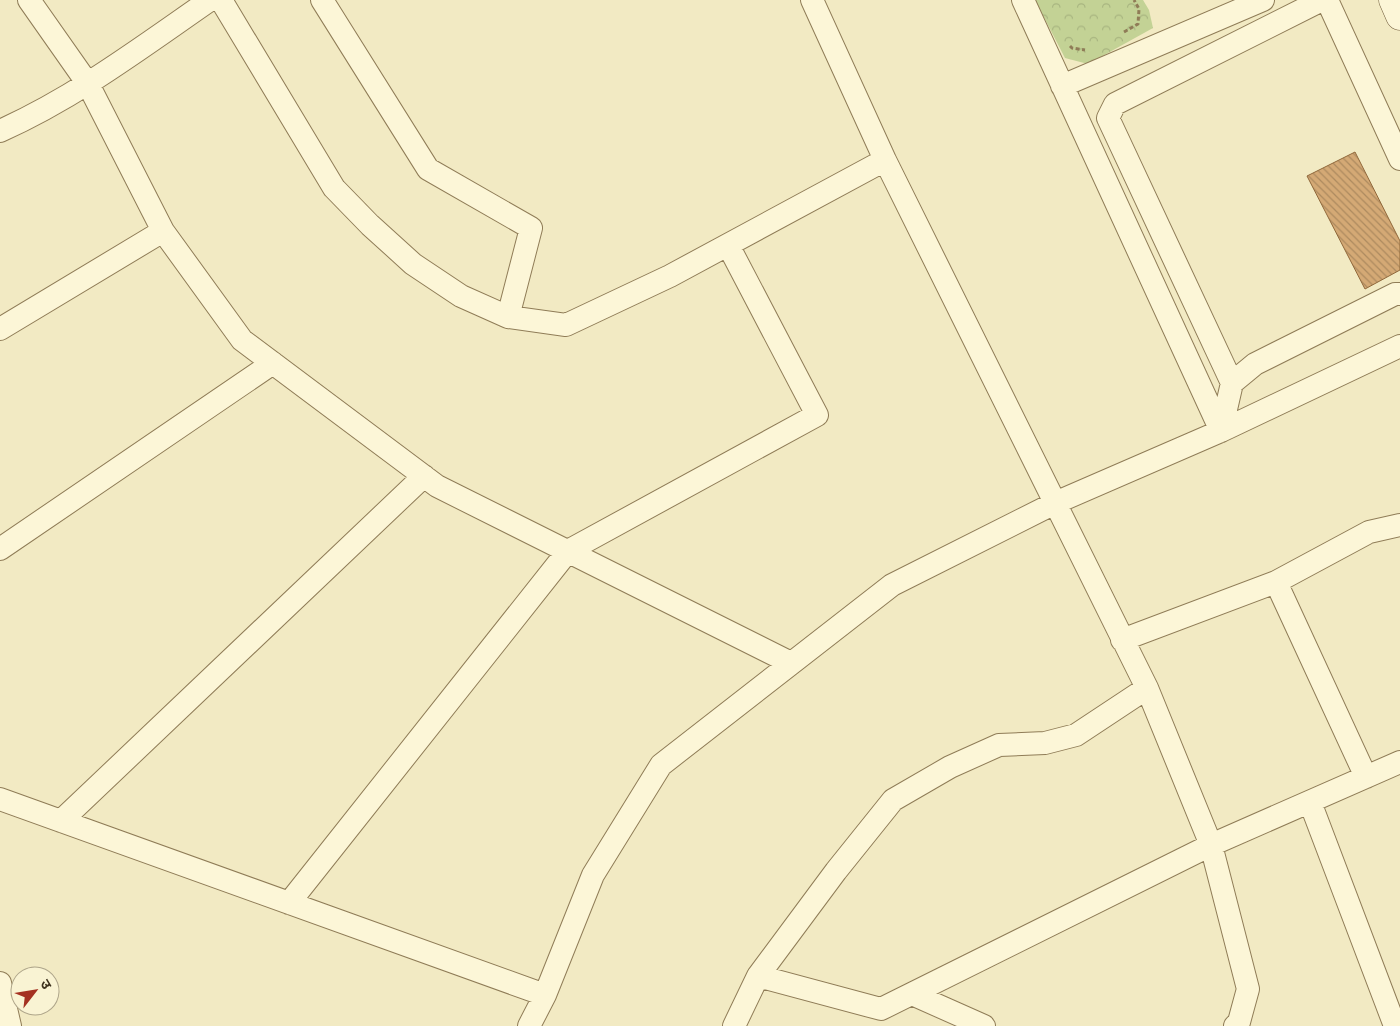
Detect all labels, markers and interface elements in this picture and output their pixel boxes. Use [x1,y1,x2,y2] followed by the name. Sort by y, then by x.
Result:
[10,966,60,1016] north arrow
[36,975,58,993] text: उ

